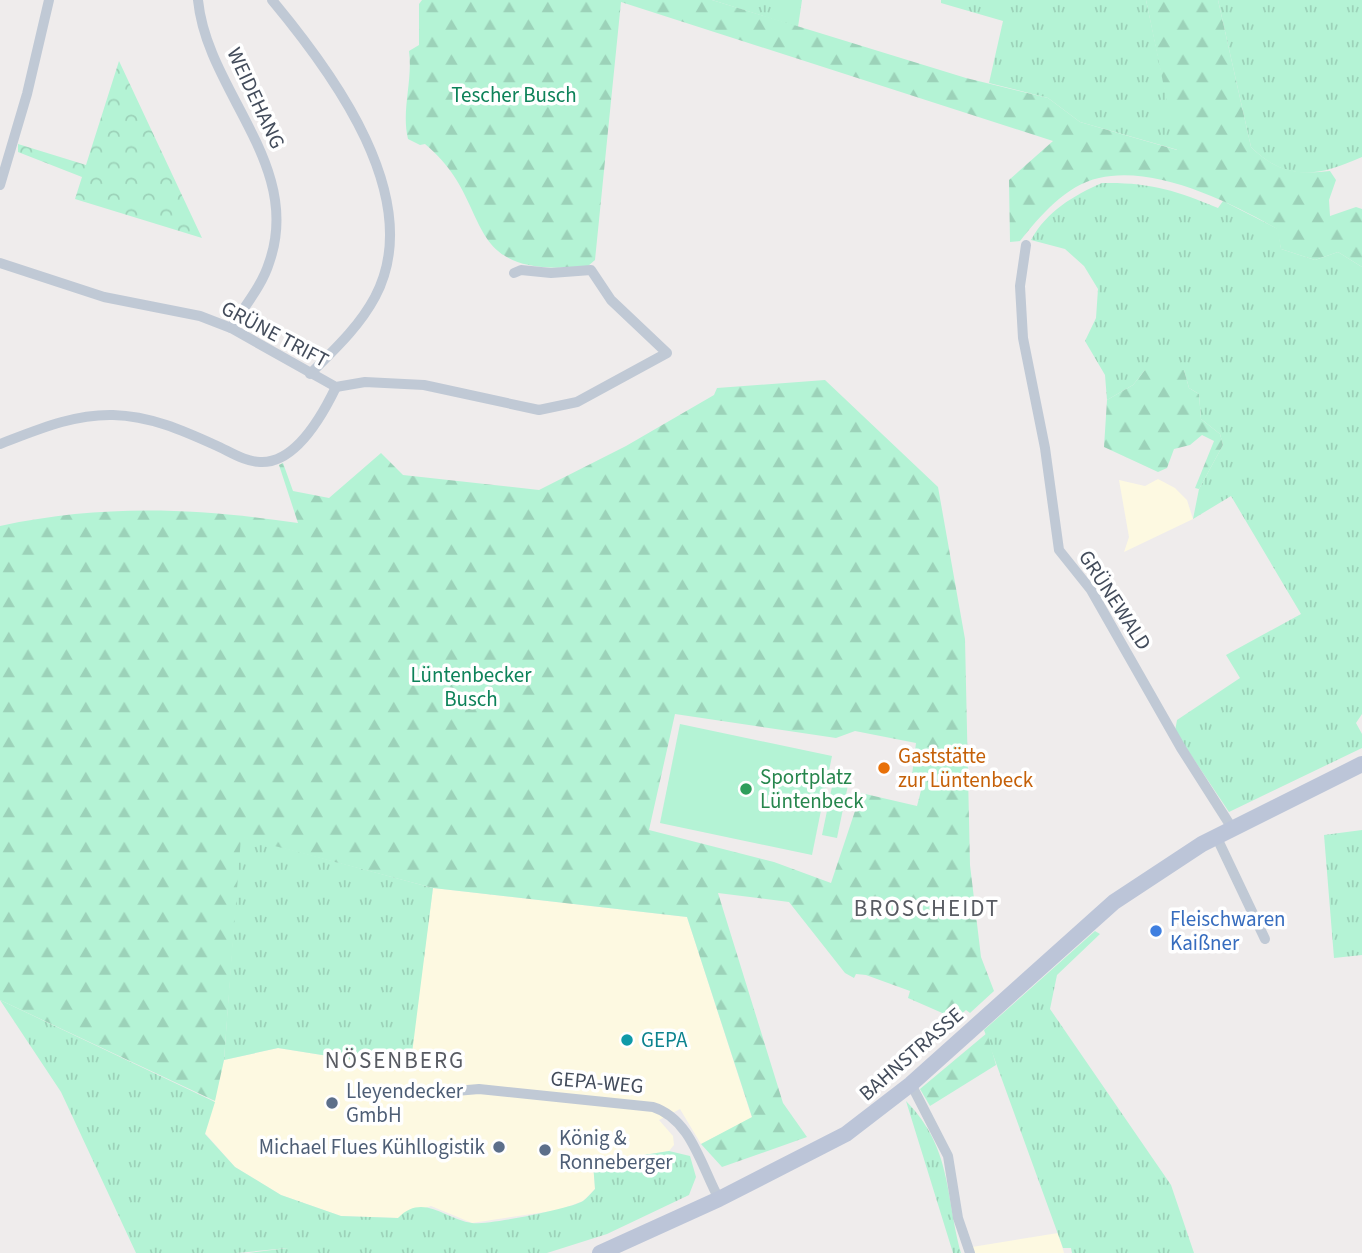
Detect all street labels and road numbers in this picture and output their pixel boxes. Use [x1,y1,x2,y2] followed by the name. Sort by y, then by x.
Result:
[219,42,293,154] street label: WEIDEHANG
[216,293,334,375] street label: GRÜNE TRIFT
[1071,544,1159,656] street label: GRÜNEWALD
[852,1000,970,1108] street label: BAHNSTRASSE
[549,1063,645,1101] street label: GEPA-WEG

